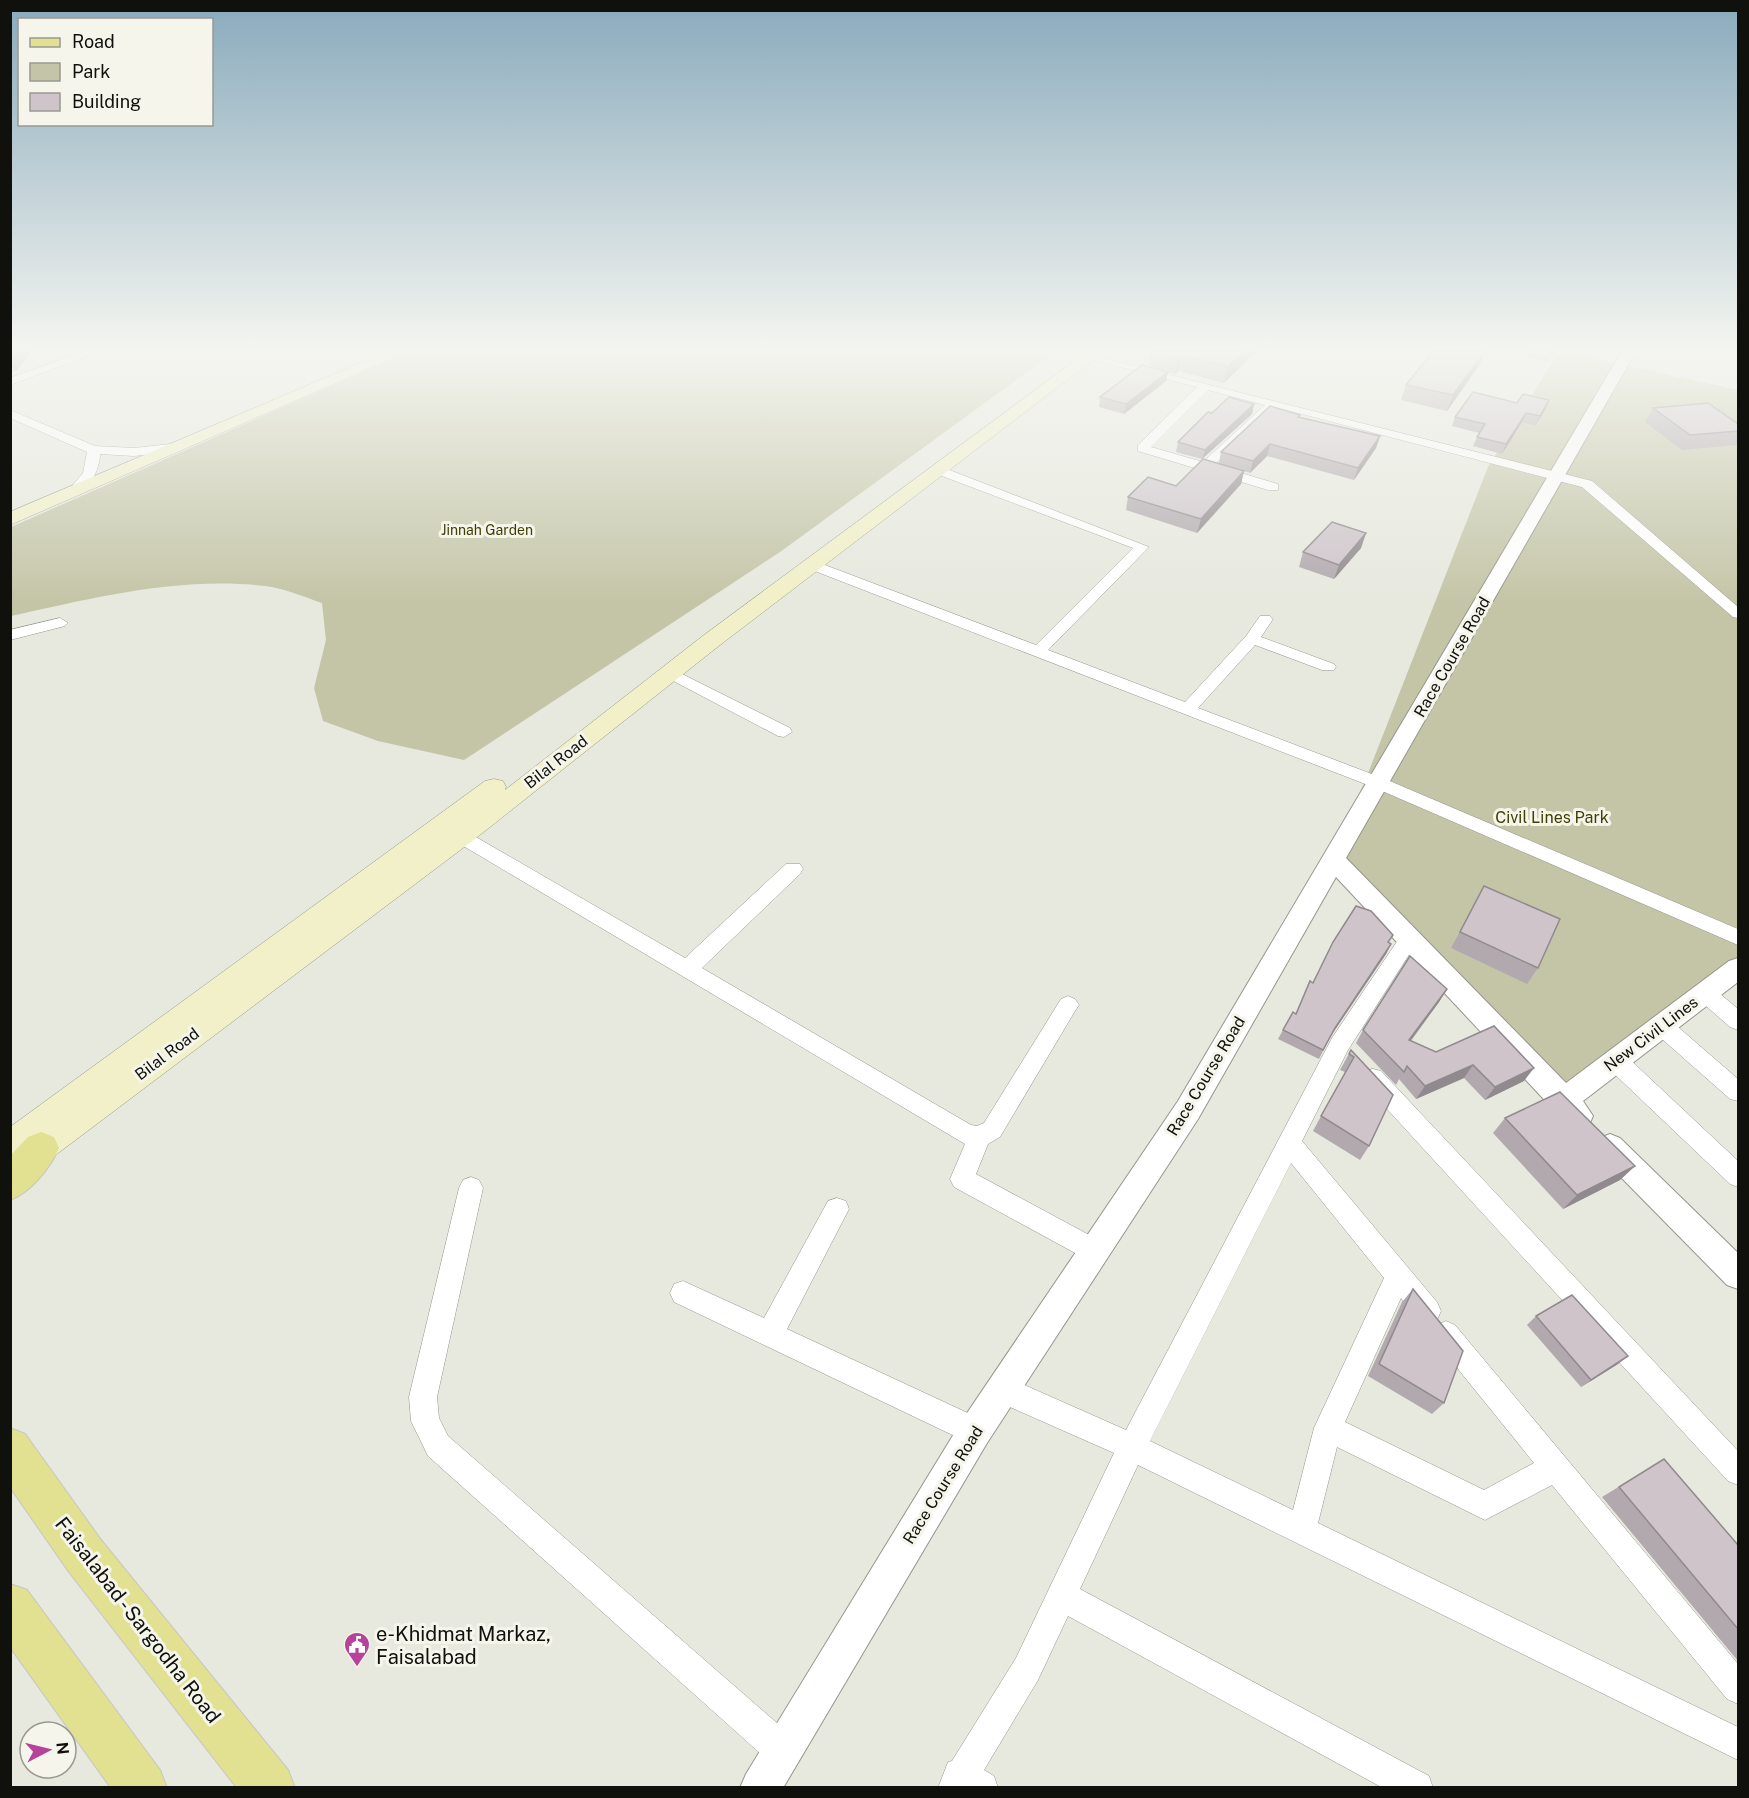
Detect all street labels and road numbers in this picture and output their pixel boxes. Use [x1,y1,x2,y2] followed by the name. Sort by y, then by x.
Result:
[1410,594,1494,720] street label: Race Course Road
[521,731,591,793] street label: Bilal Road
[1600,992,1702,1076] street label: New Civil Lines
[1163,1013,1249,1139] street label: Race Course Road
[131,1024,203,1084] street label: Bilal Road
[899,1423,987,1547] street label: Race Course Road
[50,1512,226,1728] street label: Faisalabad - Sargodha Road

